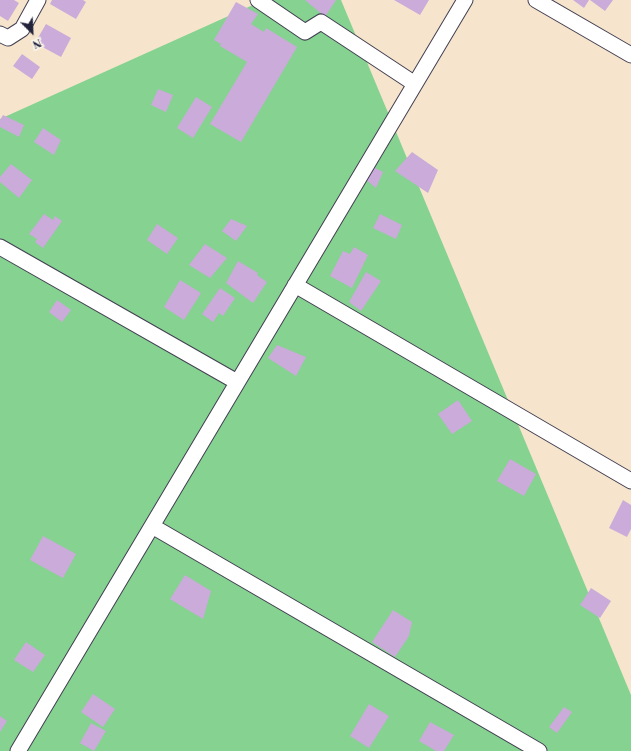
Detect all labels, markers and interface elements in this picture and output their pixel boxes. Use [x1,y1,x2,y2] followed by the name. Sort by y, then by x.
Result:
[12,12,52,52] north arrow
[30,35,44,51] text: N

